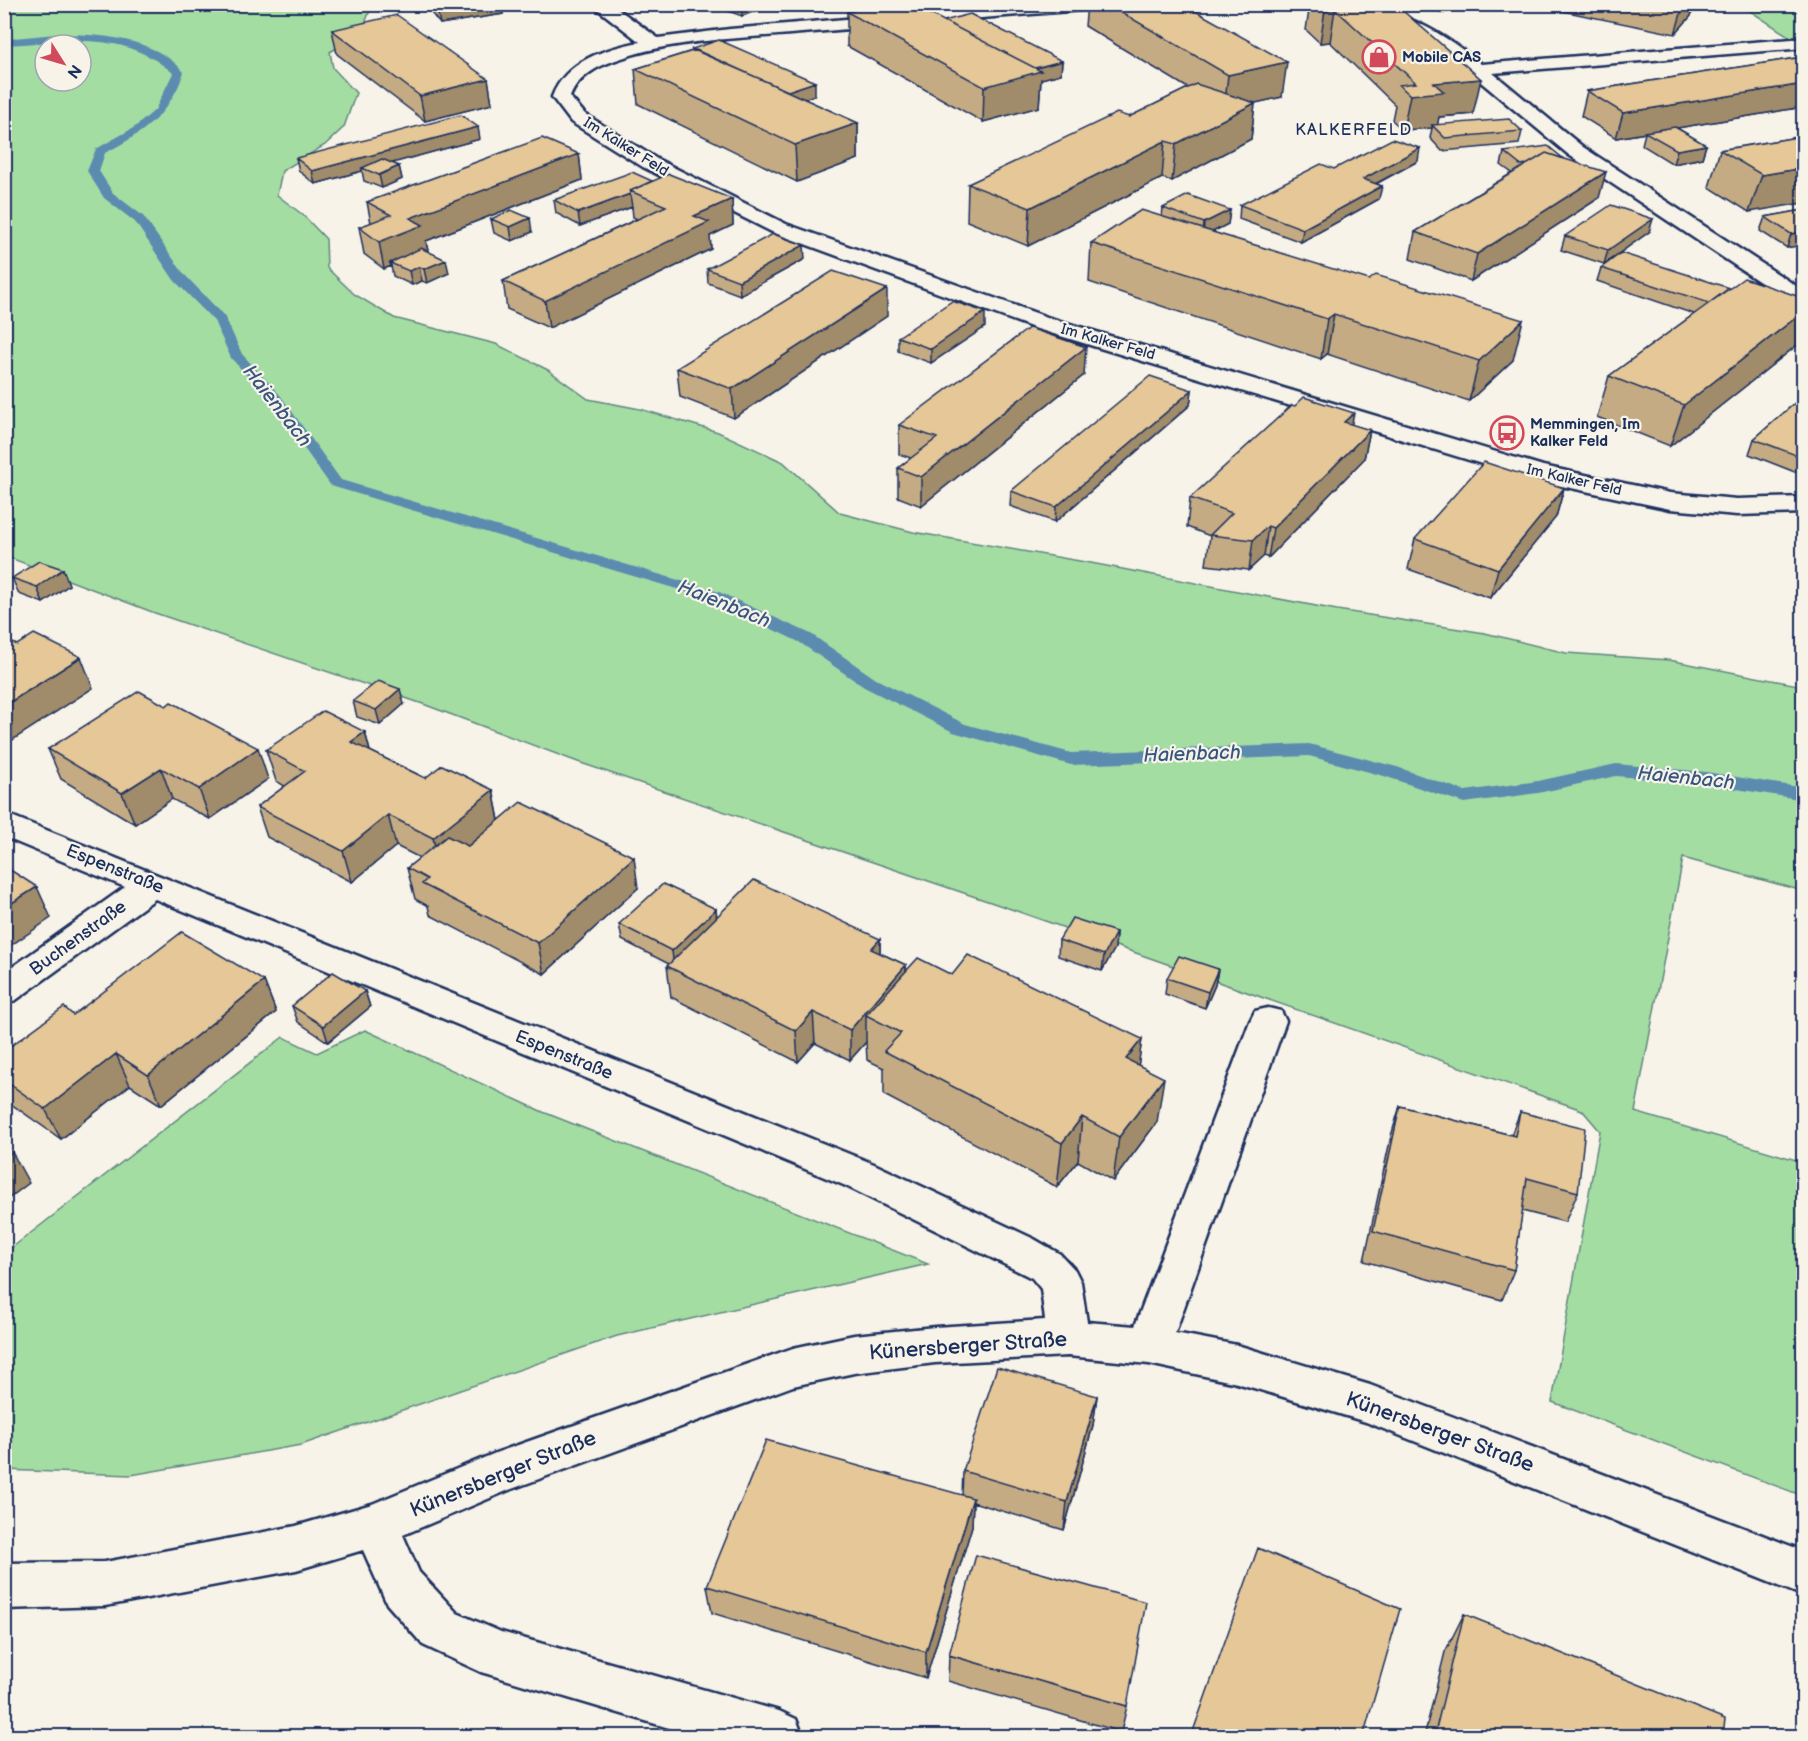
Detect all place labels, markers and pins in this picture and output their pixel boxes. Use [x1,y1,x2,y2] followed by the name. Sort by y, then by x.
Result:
[1361,39,1397,75] shop icon: Mobile CAS
[1402,48,1481,67] place label: Mobile CAS
[1489,415,1525,451] bus stop icon: Memmingen, Im Kalker Feld
[1530,415,1640,451] place label: Memmingen, Im Kalker Feld

